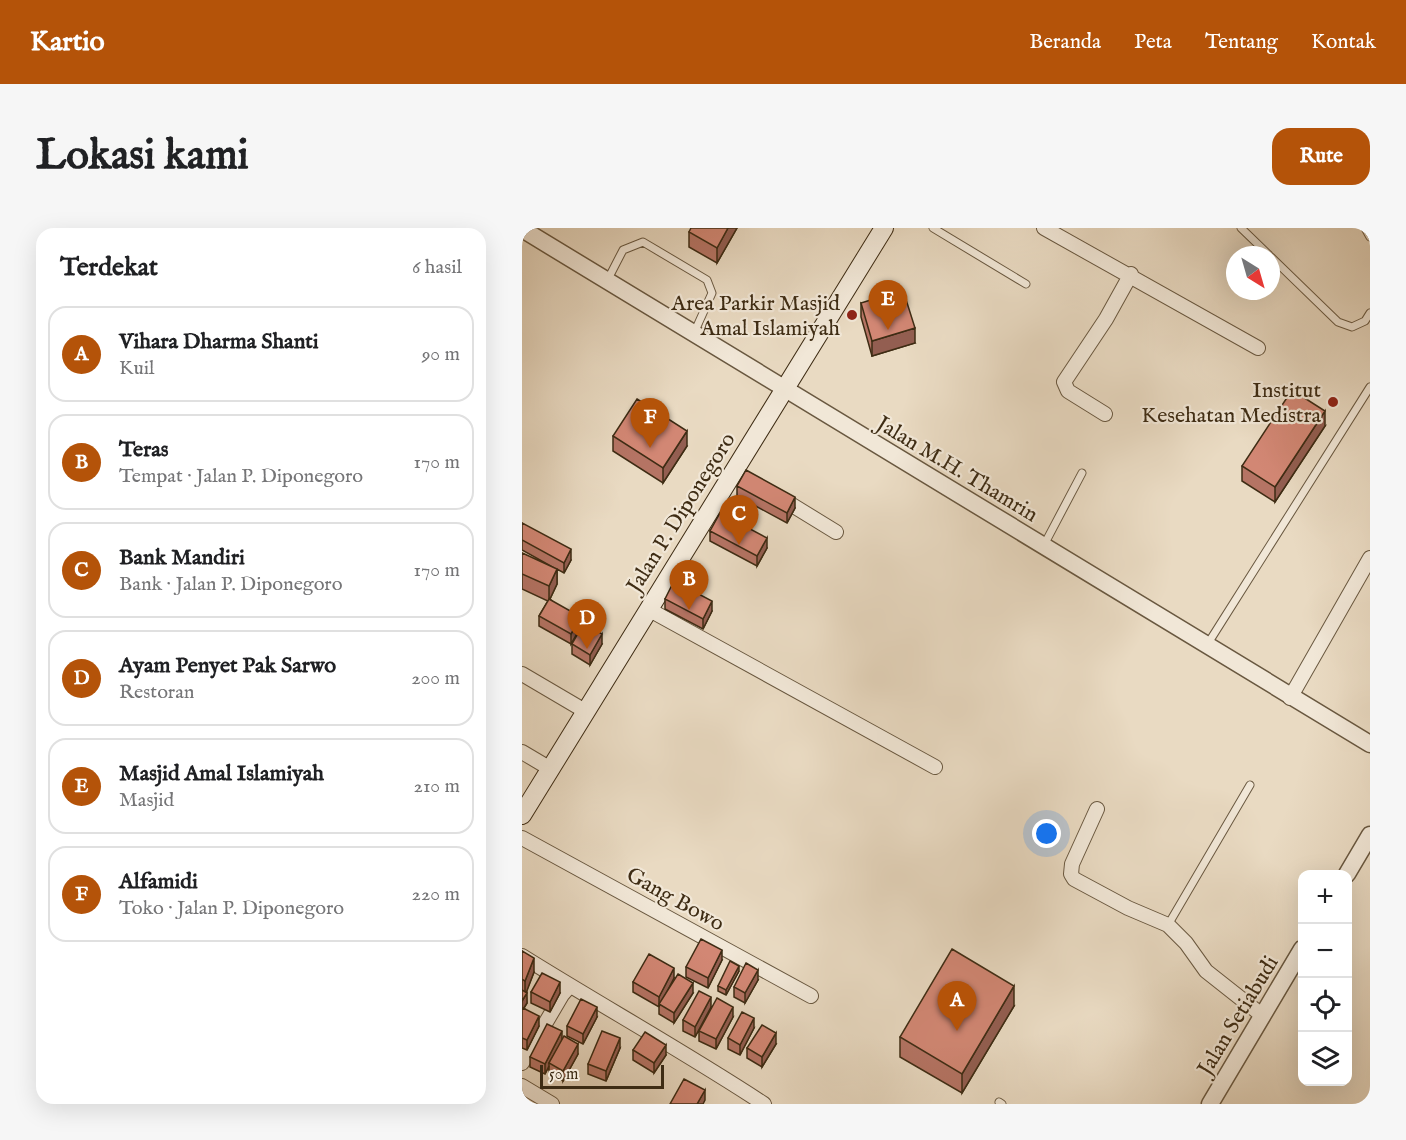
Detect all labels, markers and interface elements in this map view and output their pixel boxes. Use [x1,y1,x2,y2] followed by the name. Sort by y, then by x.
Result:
[30,25,105,60] text: Kartio
[1029,29,1101,56] text: Beranda
[1134,29,1172,56] text: Peta
[1205,29,1278,56] text: Tentang
[1311,29,1376,56] text: Kontak
[1272,128,1370,185] button: Rute
[36,130,249,183] text: Lokasi kami
[1226,246,1280,300] north arrow
[60,251,158,284] text: Terdekat
[412,255,462,280] text: 6 hasil
[868,280,908,330] pin: E
[670,290,840,343] place label: Area Parkir Masjid Amal Islamiyah
[845,308,859,322] marker: Area Parkir Masjid Amal Islamiyah
[119,328,319,356] text: Vihara Dharma Shanti
[75,342,88,367] text: A
[422,342,460,367] text: 90 m
[119,356,155,381] text: Kuil
[1141,377,1321,430] place label: Institut Kesehatan Medistra
[1326,395,1340,409] marker: Institut Kesehatan Medistra
[630,398,670,448] pin: F
[868,409,1043,529] street label: Jalan M.H. Thamrin
[620,428,742,601] street label: Jalan P. Diponegoro
[119,436,169,464] text: Teras
[75,450,88,475] text: B
[414,450,460,475] text: 170 m
[119,464,363,489] text: Tempat · Jalan P. Diponegoro
[720,496,758,545] pin: C
[119,544,245,572] text: Bank Mandiri
[74,558,89,583] text: C
[414,558,460,583] text: 170 m
[670,560,708,610] pin: B
[119,572,342,597] text: Bank · Jalan P. Diponegoro
[568,600,606,649] pin: D
[119,652,336,680] text: Ayam Penyet Pak Sarwo
[73,666,90,691] text: D
[411,666,460,691] text: 200 m
[119,680,195,705] text: Restoran
[119,760,324,788] text: Masjid Amal Islamiyah
[75,774,88,799] text: E
[414,774,460,799] text: 210 m
[119,788,174,813] text: Masjid
[1032,819,1061,848] your location
[621,861,729,938] street label: Gang Bowo
[119,868,198,896] text: Alfamidi
[1298,870,1352,1086] map controls
[1298,870,1352,924] button: +
[75,882,88,907] text: F
[412,882,460,907] text: 220 m
[119,896,344,921] text: Toko · Jalan P. Diponegoro
[1298,924,1352,978] button: −
[1190,951,1286,1084] street label: Jalan Setiabudi
[1298,978,1352,1032] button: locate
[938,982,976,1031] pin: A
[1298,1032,1352,1086] button: layers
[540,1062,664,1090] scale bar
[549,1065,578,1085] text: 50 m

